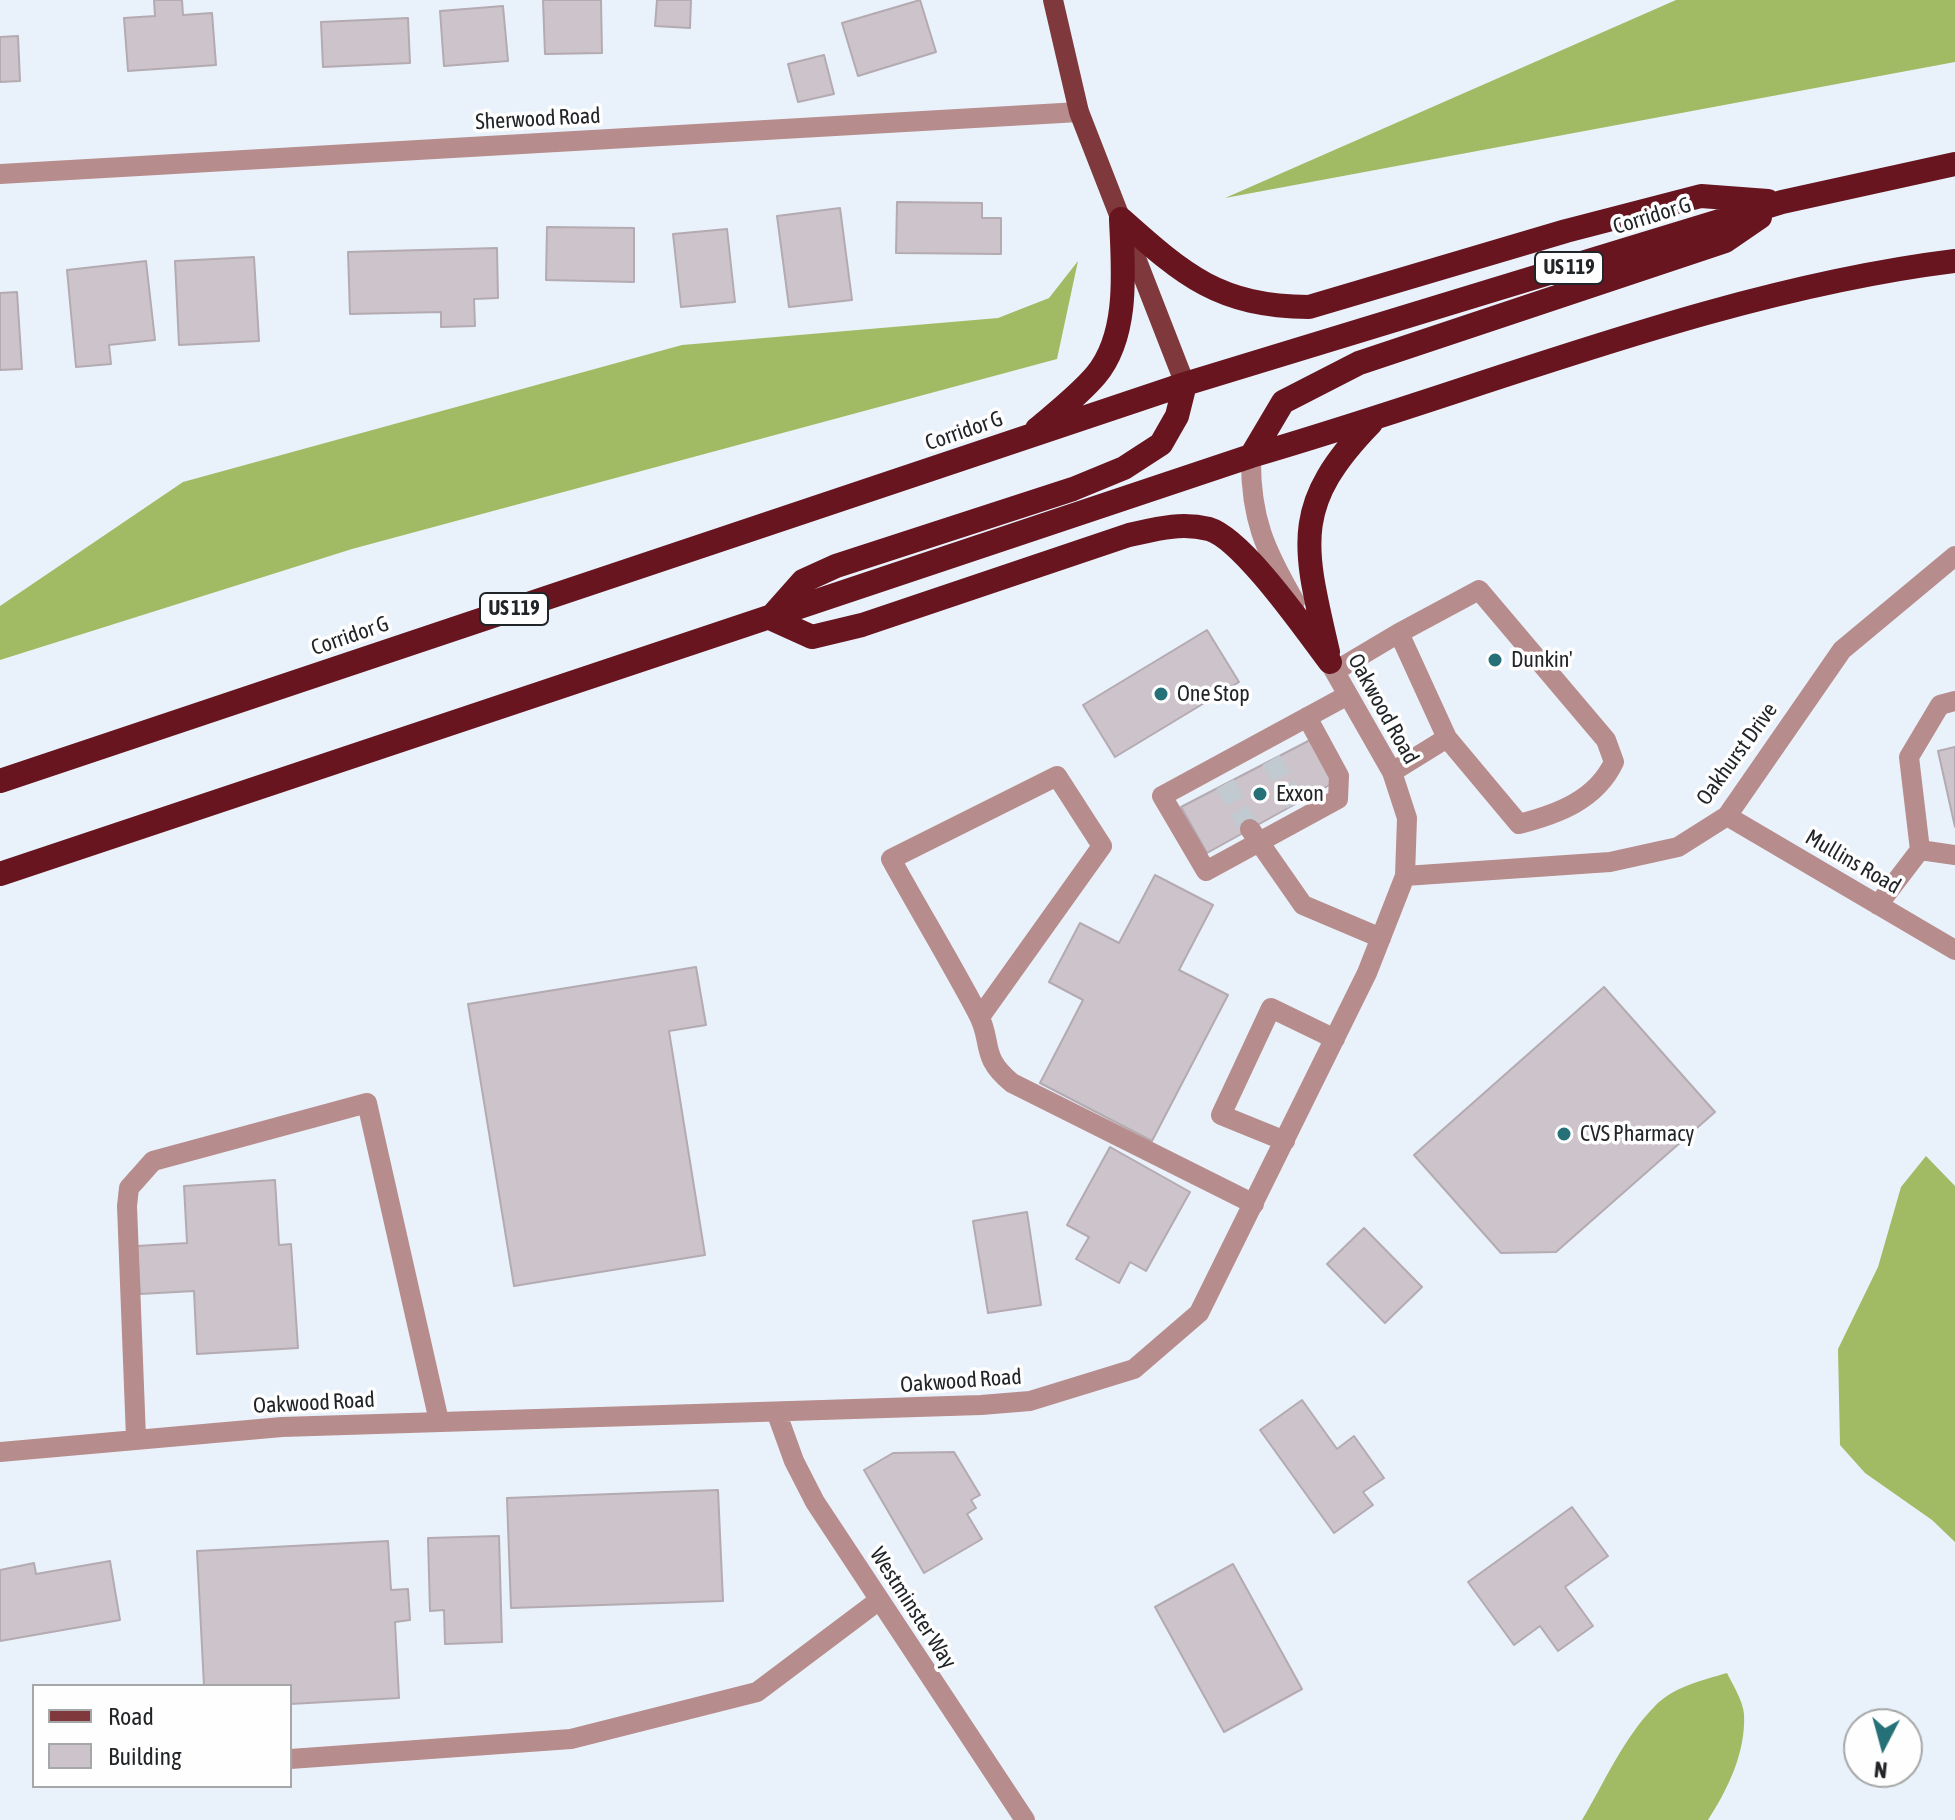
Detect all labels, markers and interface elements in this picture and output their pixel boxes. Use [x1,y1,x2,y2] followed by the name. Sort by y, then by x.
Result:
[475,103,601,135] street label: Sherwood Road
[1610,192,1694,240] street label: Corridor G
[1535,252,1603,284] road number: US 119
[922,405,1006,457] street label: Corridor G
[480,593,548,625] road number: US 119
[308,610,392,662] street label: Corridor G
[1511,647,1573,673] place label: Dunkin'
[1342,649,1424,769] street label: Oakwood Road
[1486,651,1504,669] marker: Dunkin'
[1177,681,1250,707] place label: One Stop
[1152,685,1170,703] marker: One Stop
[1691,698,1783,810] street label: Oakhurst Drive
[1276,781,1324,807] place label: Exxon
[1251,785,1269,803] marker: Exxon
[1801,824,1905,900] street label: Mullins Road
[1580,1121,1694,1147] place label: CVS Pharmacy
[1555,1125,1573,1143] marker: CVS Pharmacy
[899,1364,1023,1398] street label: Oakwood Road
[252,1387,376,1419] street label: Oakwood Road
[864,1543,962,1673] street label: Westminster Way
[32,1684,292,1788] legend
[108,1703,154,1730] text: Road
[1843,1708,1923,1788] north arrow
[108,1743,181,1770] text: Building
[1873,1756,1889,1783] text: N

